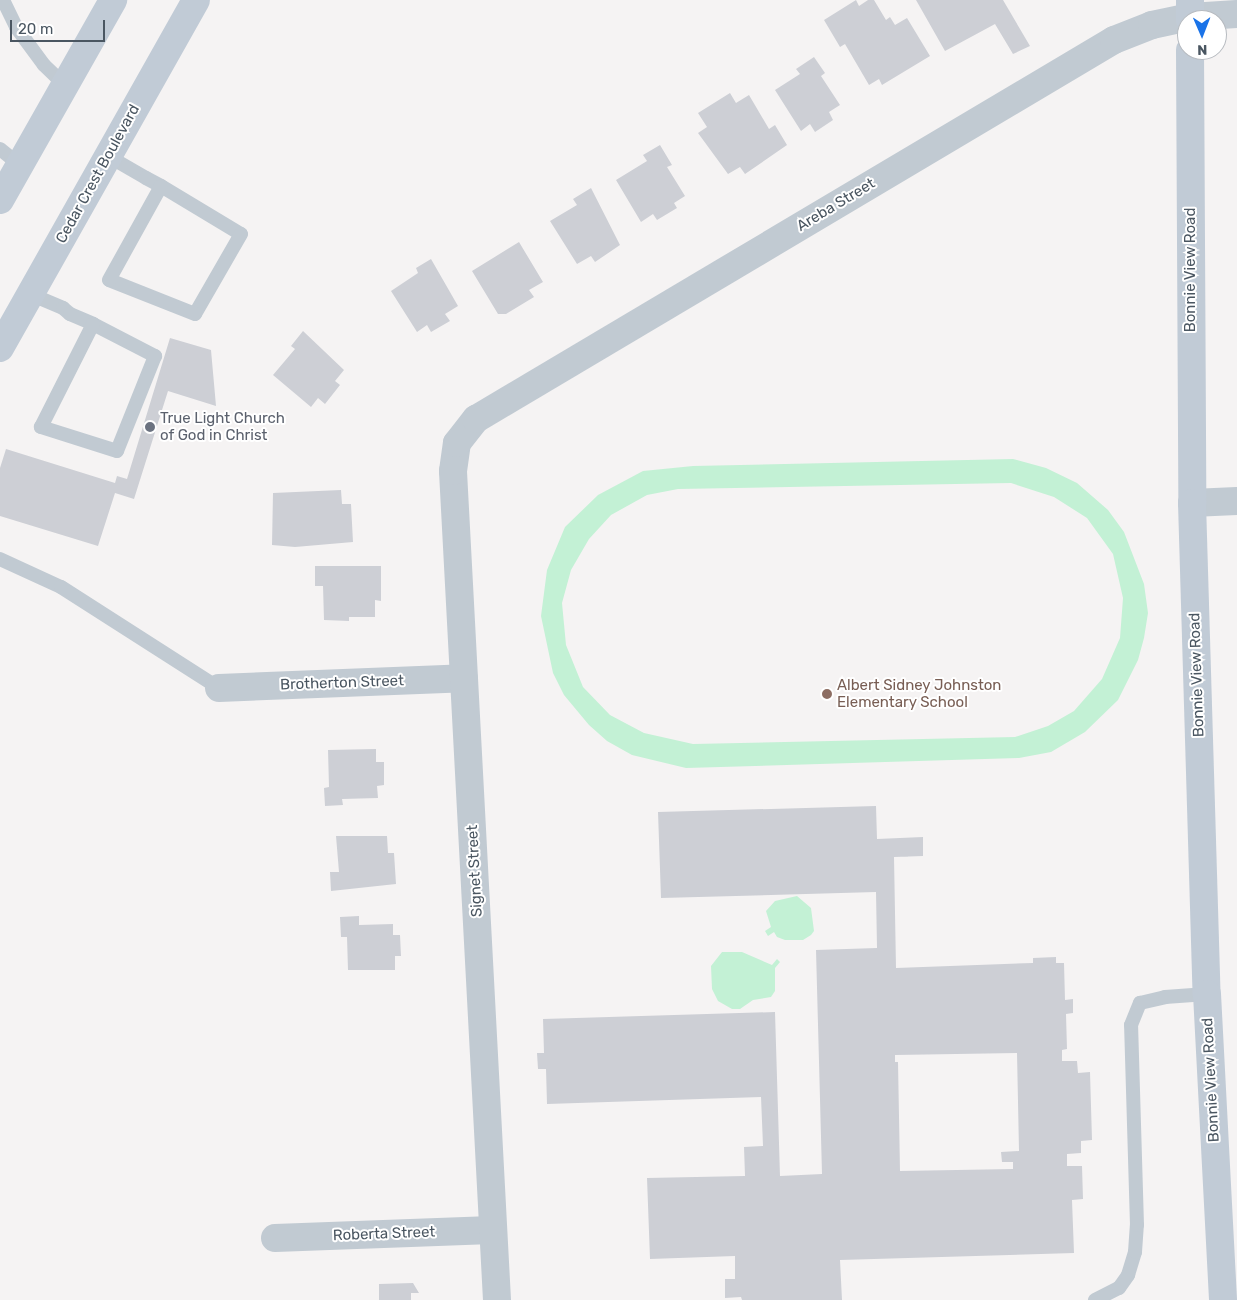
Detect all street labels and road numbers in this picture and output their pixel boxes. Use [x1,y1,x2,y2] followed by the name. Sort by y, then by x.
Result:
[52,101,144,247] street label: Cedar Crest Boulevard
[794,175,878,235] street label: Areba Street
[1182,207,1200,333] street label: Bonnie View Road
[1186,612,1208,738] street label: Bonnie View Road
[280,672,404,694] street label: Brotherton Street
[464,824,486,918] street label: Signet Street
[1199,1017,1223,1143] street label: Bonnie View Road
[332,1223,436,1245] street label: Roberta Street

